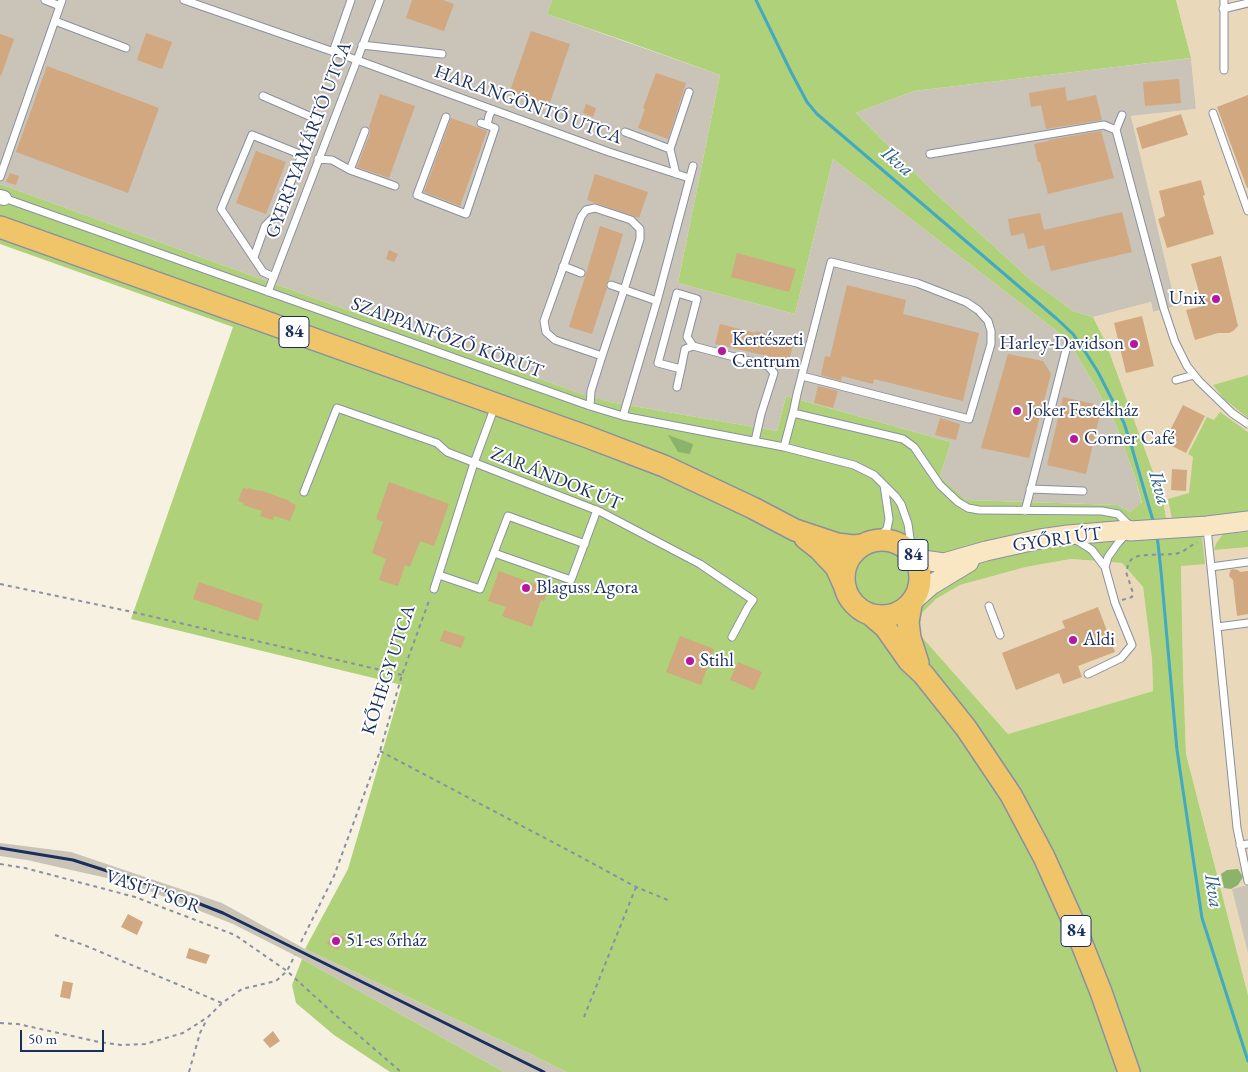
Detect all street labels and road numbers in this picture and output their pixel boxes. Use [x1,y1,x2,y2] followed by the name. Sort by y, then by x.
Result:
[261,39,357,241] street label: GYERTYAMÁRTÓ UTCA
[431,60,625,150] street label: HARANGÖNTŐ UTCA
[348,293,546,383] street label: SZAPPANFŐZŐ KÖRÚT
[279,316,309,348] road number: 84
[487,442,625,516] street label: ZARÁNDOK ÚT
[1011,522,1103,558] street label: GYŐRI ÚT
[898,540,928,570] road number: 84
[357,602,421,738] street label: KŐHEGY UTCA
[102,865,204,919] street label: VASÚT SOR
[1061,916,1091,946] road number: 84

